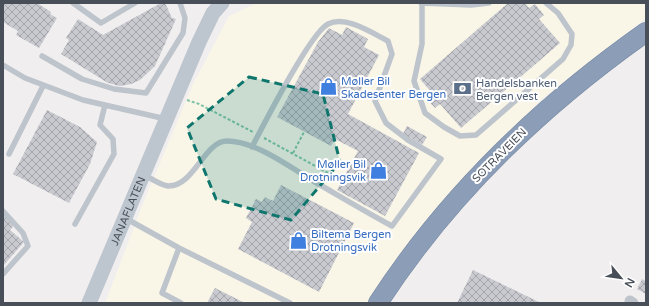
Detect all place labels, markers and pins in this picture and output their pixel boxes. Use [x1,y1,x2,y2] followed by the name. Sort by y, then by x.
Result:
[341,75,446,101] place label: Møller Bil Skadesenter Bergen
[318,77,338,97] shop icon: Møller Bil Skadesenter Bergen
[476,77,557,103] place label: Handelsbanken Bergen vest
[453,79,473,99] bank icon: Handelsbanken Bergen vest
[300,158,366,184] place label: Møller Bil Drotningsvik
[369,160,389,180] shop icon: Møller Bil Drotningsvik
[311,228,391,254] place label: Biltema Bergen Drotningsvik
[288,230,308,250] shop icon: Biltema Bergen Drotningsvik

